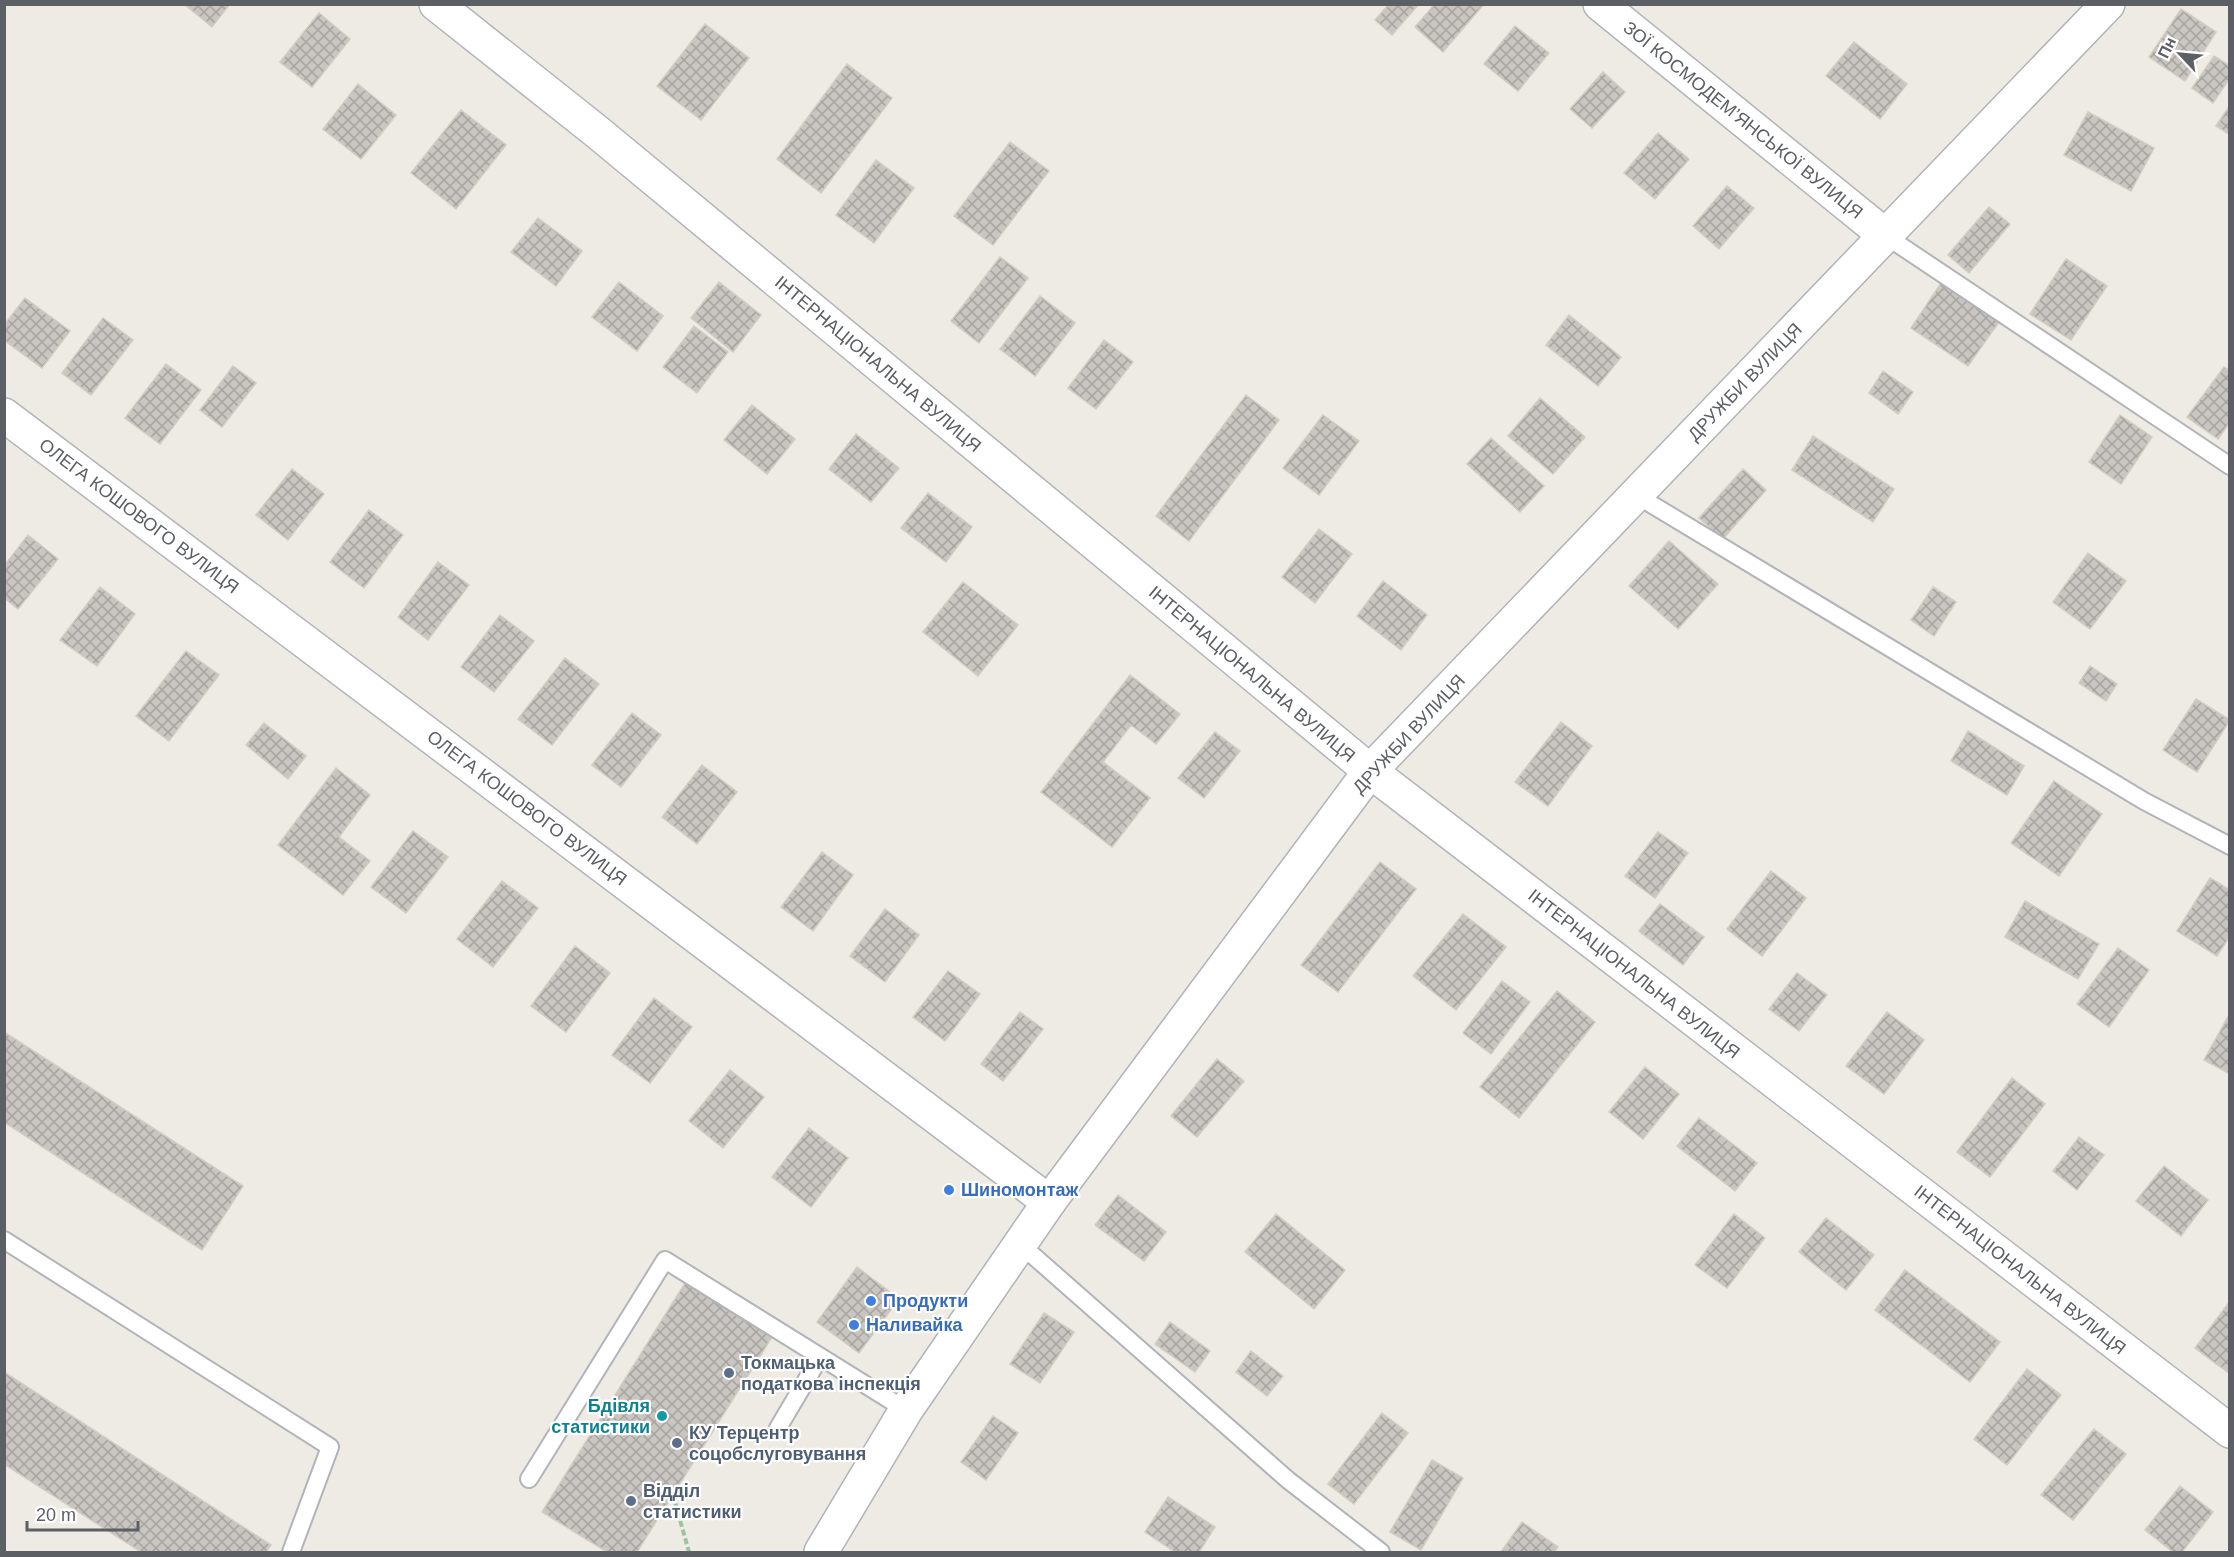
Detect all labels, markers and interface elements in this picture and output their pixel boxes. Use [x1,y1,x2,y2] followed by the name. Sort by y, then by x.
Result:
[1619,17,1867,223] street label: ЗОЇ КОСМОДЕМ’ЯНСЬКОЇ ВУЛИЦЯ
[2150,24,2210,84] north arrow
[2155,34,2179,61] text: Пн
[771,272,985,456] street label: ІНТЕРНАЦІОНАЛЬНА ВУЛИЦЯ
[1684,319,1806,445] street label: ДРУЖБИ ВУЛИЦЯ
[35,434,243,598] street label: ОЛЕГА КОШОВОГО ВУЛИЦЯ
[1145,582,1359,766] street label: ІНТЕРНАЦІОНАЛЬНА ВУЛИЦЯ
[1349,671,1469,797] street label: ДРУЖБИ ВУЛИЦЯ
[423,726,631,890] street label: ОЛЕГА КОШОВОГО ВУЛИЦЯ
[1524,885,1744,1063] street label: ІНТЕРНАЦІОНАЛЬНА ВУЛИЦЯ
[961,1180,1079,1200] place label: Шиномонтаж
[1910,1181,2130,1359] street label: ІНТЕРНАЦІОНАЛЬНА ВУЛИЦЯ
[942,1183,956,1197] marker: Шиномонтаж
[883,1291,968,1311] place label: Продукти
[864,1294,878,1308] marker: Продукти
[866,1315,963,1335] place label: Наливайка
[847,1318,861,1332] marker: Наливайка
[741,1353,921,1394] place label: Токмацька податкова інспекція
[722,1366,736,1380] marker: Токмацька податкова інспекція
[551,1396,650,1437] place label: Бдівля статистики
[655,1409,669,1423] marker: Бдівля статистики
[689,1423,866,1464] place label: КУ Терцентр соцобслуговування
[670,1436,684,1450] marker: КУ Терцентр соцобслуговування
[643,1481,742,1522] place label: Відділ статистики
[27,1494,138,1532] scale bar
[624,1494,638,1508] marker: Відділ статистики
[36,1505,76,1525] text: 20 m

